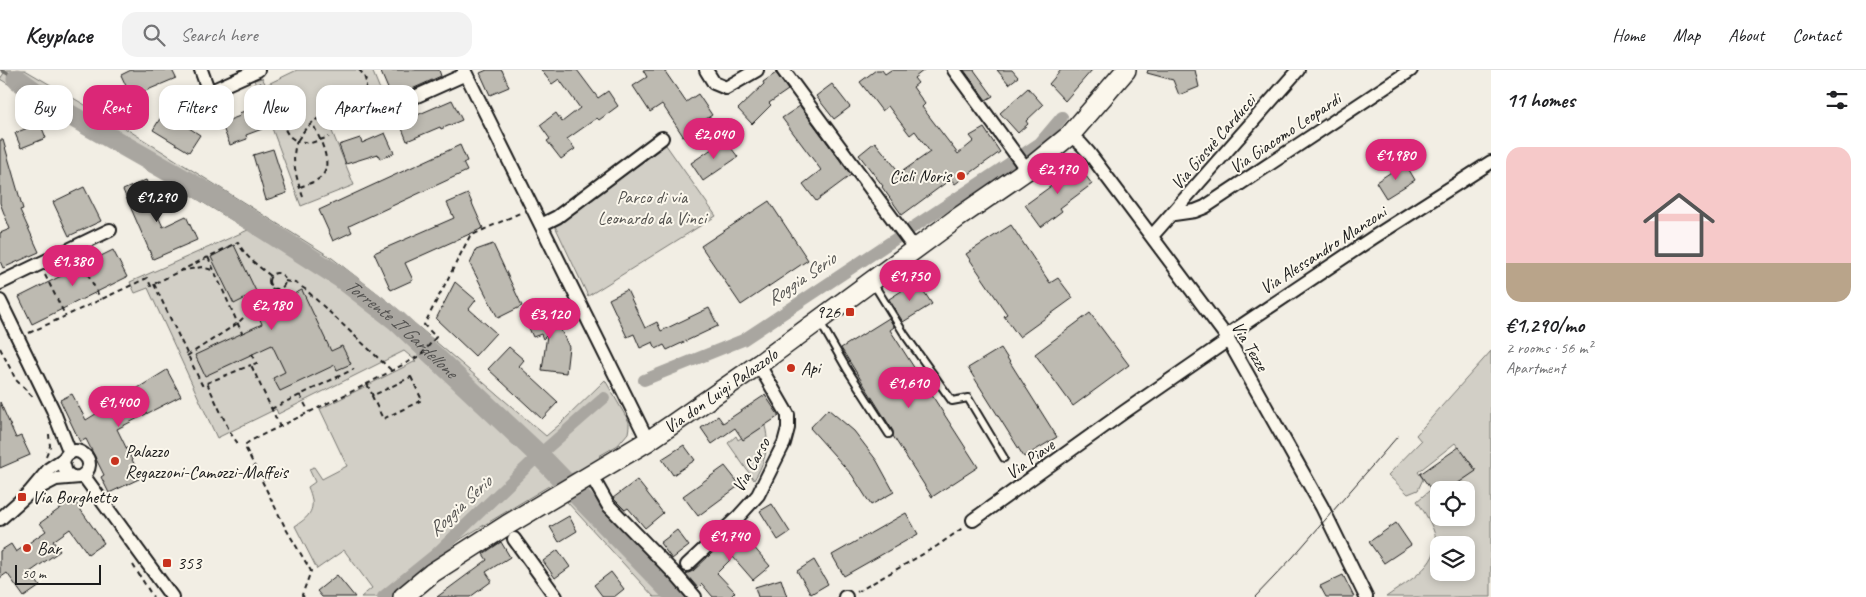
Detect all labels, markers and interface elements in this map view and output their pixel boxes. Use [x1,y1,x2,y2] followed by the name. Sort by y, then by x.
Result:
[122,12,472,57] search box
[25,20,92,50] text: Keyplace
[140,21,168,49] icon: search
[180,23,258,47] text: Search here
[1612,24,1645,46] text: Home
[1673,24,1700,46] text: Map
[1728,24,1764,46] text: About
[1792,24,1841,46] text: Contact
[15,85,73,130] chip: Buy
[83,85,149,130] chip: Rent
[159,85,234,130] chip: Filters
[244,85,306,130] chip: New
[316,85,418,130] chip: Apartment
[1225,86,1347,178] street label: Via Giacomo Leopardi
[1823,86,1851,114] icon: filters
[1506,87,1575,113] text: 11 homes
[1166,88,1262,194] street label: Via Giosuè Carducci
[673,118,755,160] pin: €2,040
[694,124,734,144] text: €2,040
[1355,138,1437,181] pin: €1,980
[1377,145,1415,165] text: €1,980
[1017,152,1099,195] pin: €2,170
[1038,159,1078,179] text: €2,170
[889,165,953,187] place label: Cicli Noris
[955,170,967,182] marker: Cicli Noris
[116,180,198,223] pin: €1,290
[1634,180,1724,270] icon: home
[598,186,709,229] park label: Parco di via Leonardo da Vinci
[138,187,176,207] text: €1,290
[1256,200,1392,299] street label: Via Alessandro Manzoni
[32,244,114,287] pin: €1,380
[762,246,842,311] water label: Roggia Serio
[53,251,93,271] text: €1,380
[869,260,951,302] pin: €1,750
[891,266,929,286] text: €1,750
[340,273,464,385] water label: Torrente Il Gardellone
[231,288,313,331] pin: €2,180
[252,295,292,315] text: €2,180
[509,298,591,340] pin: €3,120
[816,301,841,323] place label: 926
[530,304,570,324] text: €3,120
[844,306,856,318] marker: 926
[1506,312,1584,338] text: €1,290/mo
[1227,317,1274,376] street label: Via Tezze
[1506,338,1592,358] text: 2 rooms · 56 m²
[659,342,783,438] street label: Via don Luigi Palazzolo
[801,357,823,379] place label: Api
[1506,358,1565,378] text: Apartment
[785,362,797,374] marker: Api
[868,366,950,409] pin: €1,610
[889,373,929,393] text: €1,610
[78,386,160,428] pin: €1,400
[99,392,139,412] text: €1,400
[727,433,776,496] street label: Via Carso
[1001,433,1060,484] street label: Via Piave
[125,440,289,483] place label: Palazzo Regazzoni-Camozzi-Maffeis
[109,455,121,467] marker: Palazzo Regazzoni-Camozzi-Maffeis
[423,469,498,541] water label: Roggia Serio
[1430,481,1475,581] map controls
[1430,481,1475,526] button: locate
[32,486,118,508] place label: Via Borghetto
[16,491,28,503] marker: Via Borghetto
[689,520,771,562] pin: €1,740
[710,526,750,546] text: €1,740
[1430,536,1475,581] button: layers
[37,537,63,559] place label: Bar
[21,542,33,554] marker: Bar
[177,552,203,574] place label: 353
[161,557,173,569] marker: 353
[15,562,101,585] scale bar
[22,565,46,582] text: 50 m

